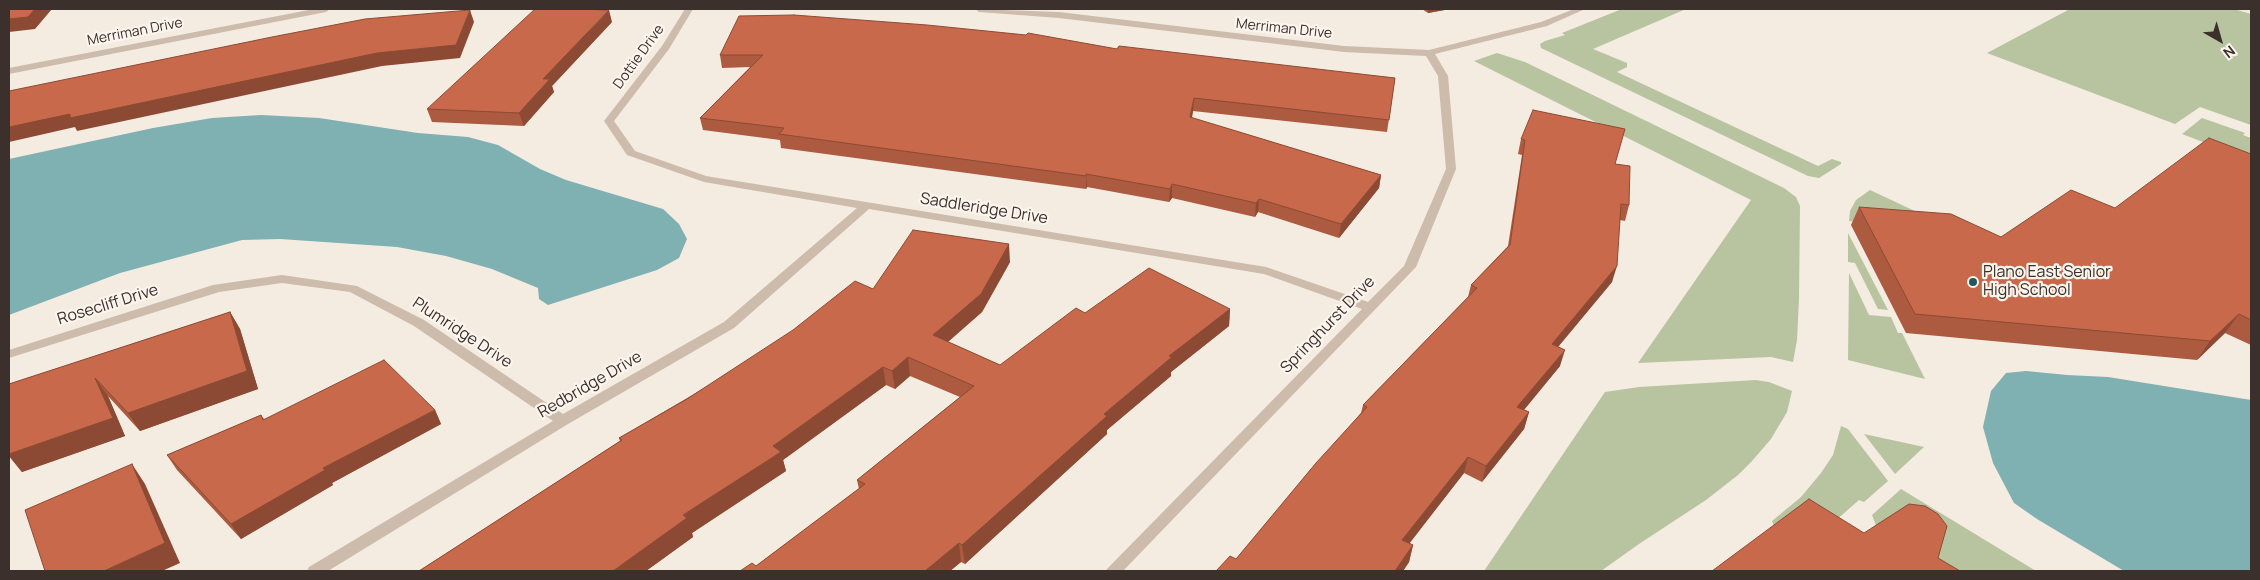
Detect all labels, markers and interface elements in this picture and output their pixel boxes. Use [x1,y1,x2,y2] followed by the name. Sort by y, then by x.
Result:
[86,15,184,49] street label: Merriman Drive
[2195,15,2245,65] north arrow
[1235,16,1333,42] street label: Merriman Drive
[610,22,668,92] street label: Dottie Drive
[2220,42,2239,63] text: N
[919,189,1049,229] street label: Saddleridge Drive
[1983,263,2111,301] place label: Plano East Senior High School
[1277,272,1379,378] street label: Springhurst Drive
[1967,276,1979,288] marker: Plano East Senior High School
[55,281,161,329] street label: Rosecliff Drive
[409,294,515,372] street label: Plumridge Drive
[535,347,645,423] street label: Redbridge Drive

